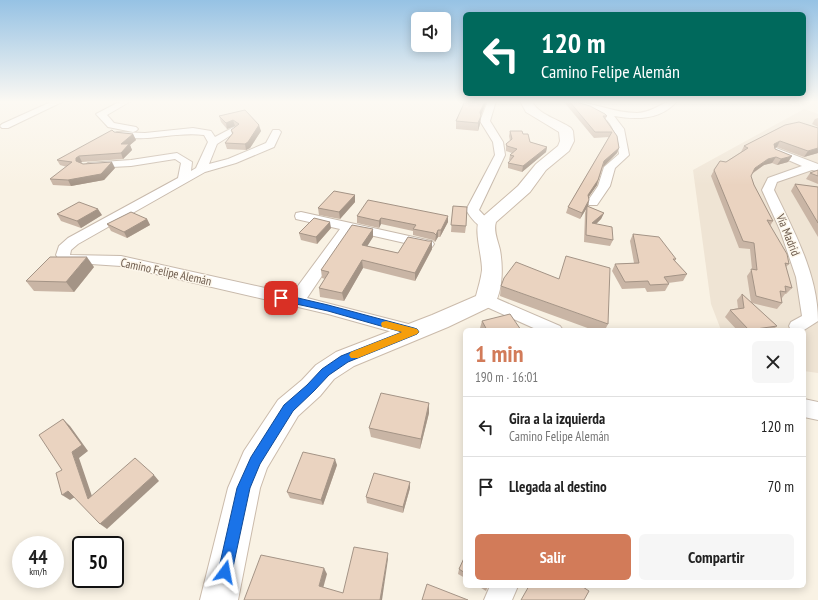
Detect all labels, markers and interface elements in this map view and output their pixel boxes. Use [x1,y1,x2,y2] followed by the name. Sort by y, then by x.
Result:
[411,12,451,52] map controls
[411,12,451,52] button: sound
[541,24,605,61] text: 120 m
[475,28,527,80] icon: left
[541,60,680,83] text: Camino Felipe Alemán
[773,211,804,258] street label: Vía Madrid
[119,255,213,288] street label: Camino Felipe Alemán
[264,281,298,315] pin
[270,287,292,309] icon: arrive
[475,338,523,369] text: 1 min
[752,341,794,383] button: close
[475,369,538,386] text: 190 m · 16:01
[509,409,605,428] text: Gira a la izquierda
[475,416,497,438] icon: left
[761,417,794,436] text: 120 m
[509,428,609,445] text: Camino Felipe Alemán
[475,476,497,498] icon: arrive
[509,477,607,496] text: Llegada al destino
[768,477,794,496] text: 70 m
[475,534,631,580] button: Salir
[639,534,794,580] button: Compartir
[72,536,124,588] speed limit sign: 50
[28,544,48,570] text: 44
[204,551,246,593] position arrow
[29,565,47,578] text: km/h

